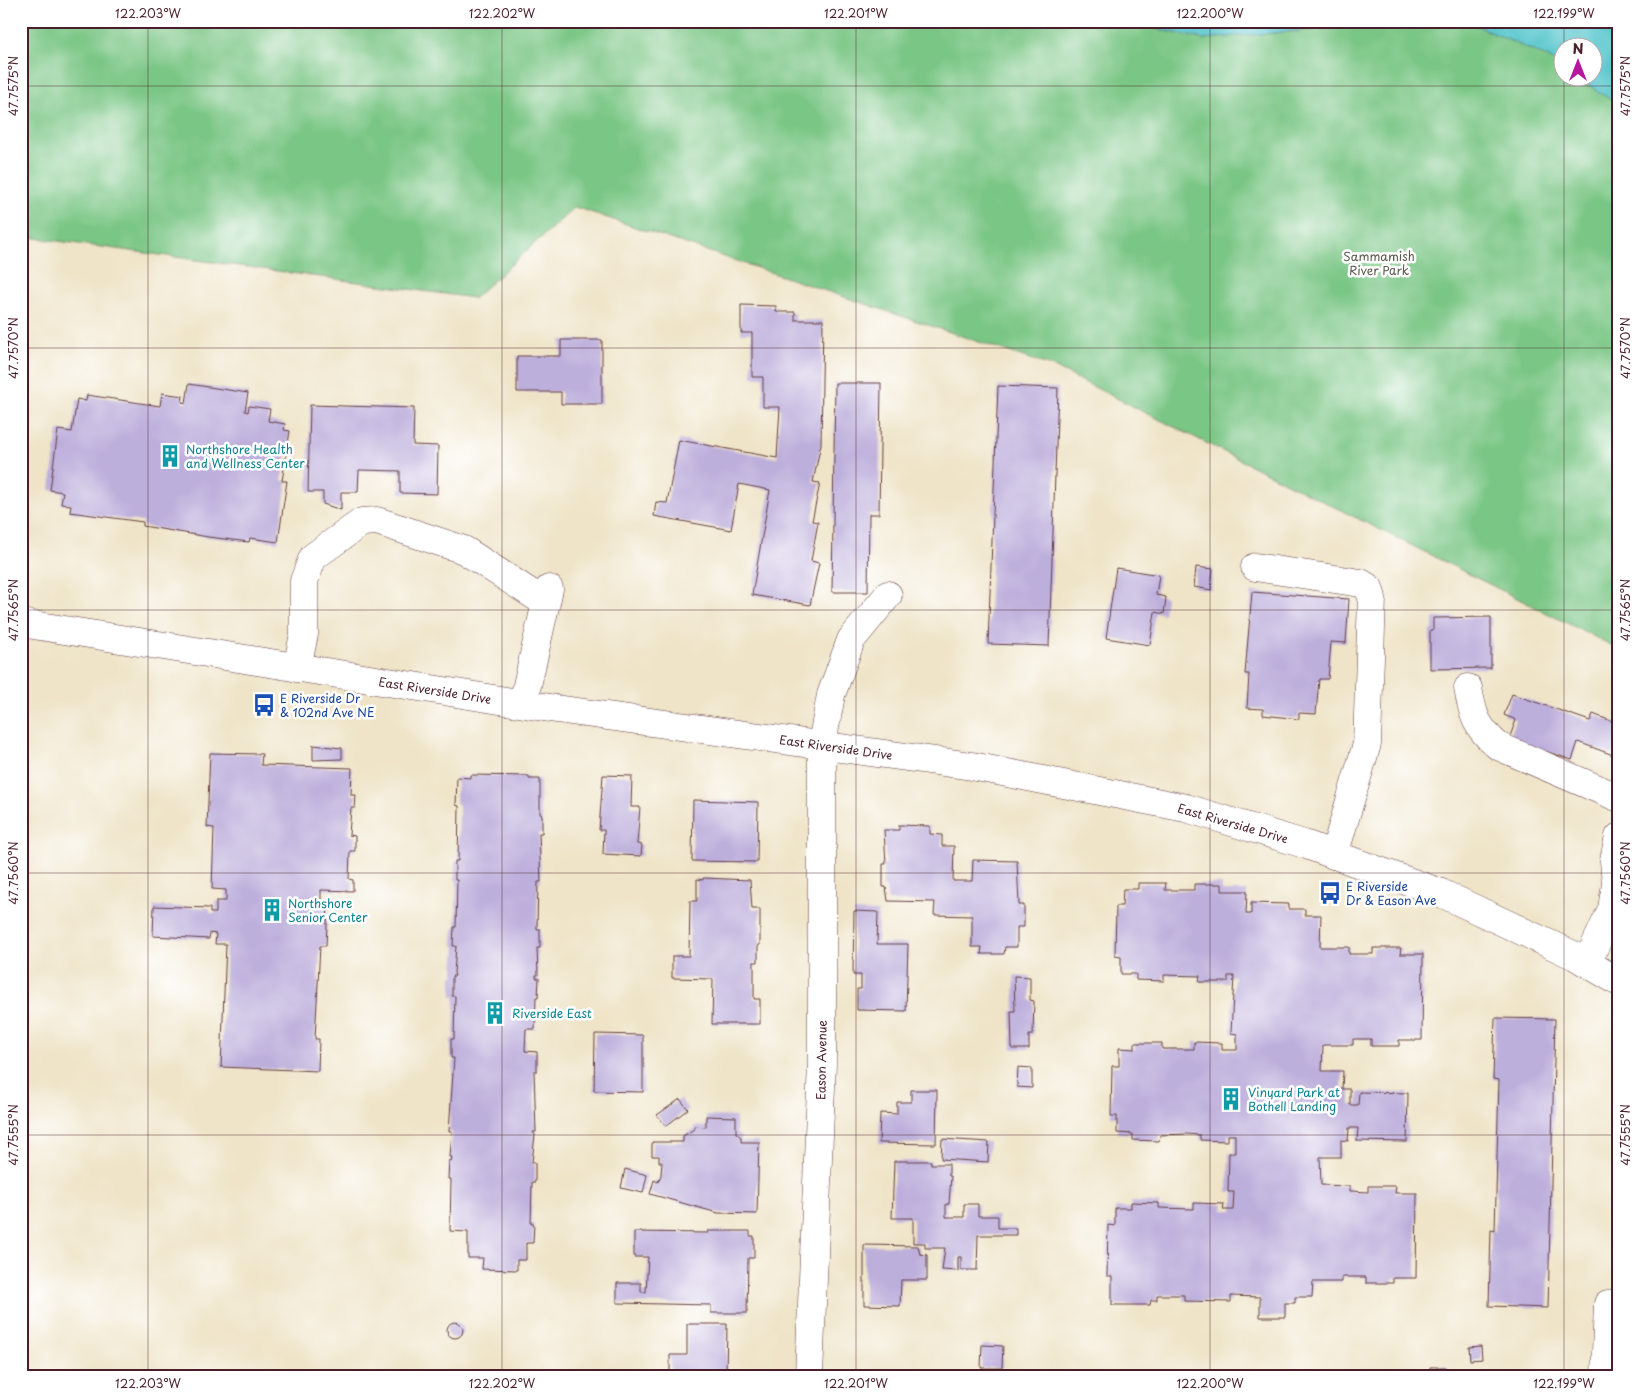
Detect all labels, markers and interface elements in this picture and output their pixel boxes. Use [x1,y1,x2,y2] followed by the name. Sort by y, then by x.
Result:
[115,4,182,22] text: 122.203°W
[469,4,536,22] text: 122.202°W
[824,4,889,22] text: 122.201°W
[1176,4,1244,22] text: 122.200°W
[1533,4,1595,22] text: 122.199°W
[1552,38,1602,88] north arrow
[1572,38,1584,59] text: N
[4,56,22,116] text: 47.7575°N
[1616,56,1634,116] text: 47.7575°N
[1343,247,1415,279] park label: Sammamish River Park
[4,317,22,379] text: 47.7570°N
[1616,317,1634,379] text: 47.7570°N
[186,440,305,472] place label: Northshore Health and Wellness Center
[157,443,183,469] building icon: Northshore Health and Wellness Center
[4,579,22,641] text: 47.7565°N
[1616,579,1634,641] text: 47.7565°N
[377,672,493,708] street label: East Riverside Drive
[280,689,375,721] place label: E Riverside Dr & 102nd Ave NE
[251,692,277,718] bus stop icon: E Riverside Dr & 102nd Ave NE
[778,730,894,764] street label: East Riverside Drive
[1176,799,1290,847] street label: East Riverside Drive
[4,841,22,905] text: 47.7560°N
[1616,841,1634,905] text: 47.7560°N
[1346,877,1436,909] place label: E Riverside Dr & Eason Ave
[1317,880,1343,906] bus stop icon: E Riverside Dr & Eason Ave
[288,894,368,926] place label: Northshore Senior Center
[259,897,285,923] building icon: Northshore Senior Center
[482,1000,508,1026] building icon: Riverside East
[512,1004,592,1022] place label: Riverside East
[811,1019,831,1100] street label: Eason Avenue
[1248,1083,1340,1115] place label: Vinyard Park at Bothell Landing
[1218,1086,1244,1112] building icon: Vinyard Park at Bothell Landing
[4,1104,22,1166] text: 47.7555°N
[1616,1104,1634,1166] text: 47.7555°N
[115,1374,182,1392] text: 122.203°W
[469,1374,536,1392] text: 122.202°W
[824,1374,889,1392] text: 122.201°W
[1176,1374,1244,1392] text: 122.200°W
[1533,1374,1595,1392] text: 122.199°W

